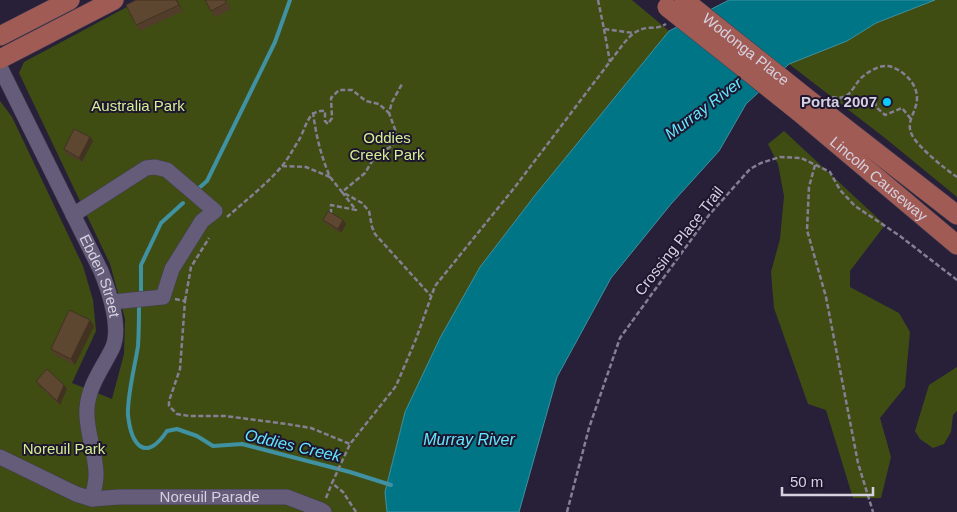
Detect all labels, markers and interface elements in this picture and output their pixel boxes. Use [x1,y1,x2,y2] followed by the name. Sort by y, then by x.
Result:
[699,9,793,89] street label: Wodonga Place
[662,74,746,143] water label: Murray River
[801,93,877,110] place label: Porta 2007
[881,96,893,108] marker: Porta 2007
[91,97,185,114] park label: Australia Park
[349,129,425,163] park label: Oddies Creek Park
[827,133,931,225] street label: Lincoln Causeway
[631,183,726,298] street label: Crossing Place Trail
[76,232,124,319] street label: Ebden Street
[243,426,343,465] water label: Oddies Creek
[423,431,515,448] water label: Murray River
[23,440,106,457] park label: Noreuil Park
[782,464,873,496] scale bar
[790,473,823,490] text: 50 m
[160,488,260,505] street label: Noreuil Parade

